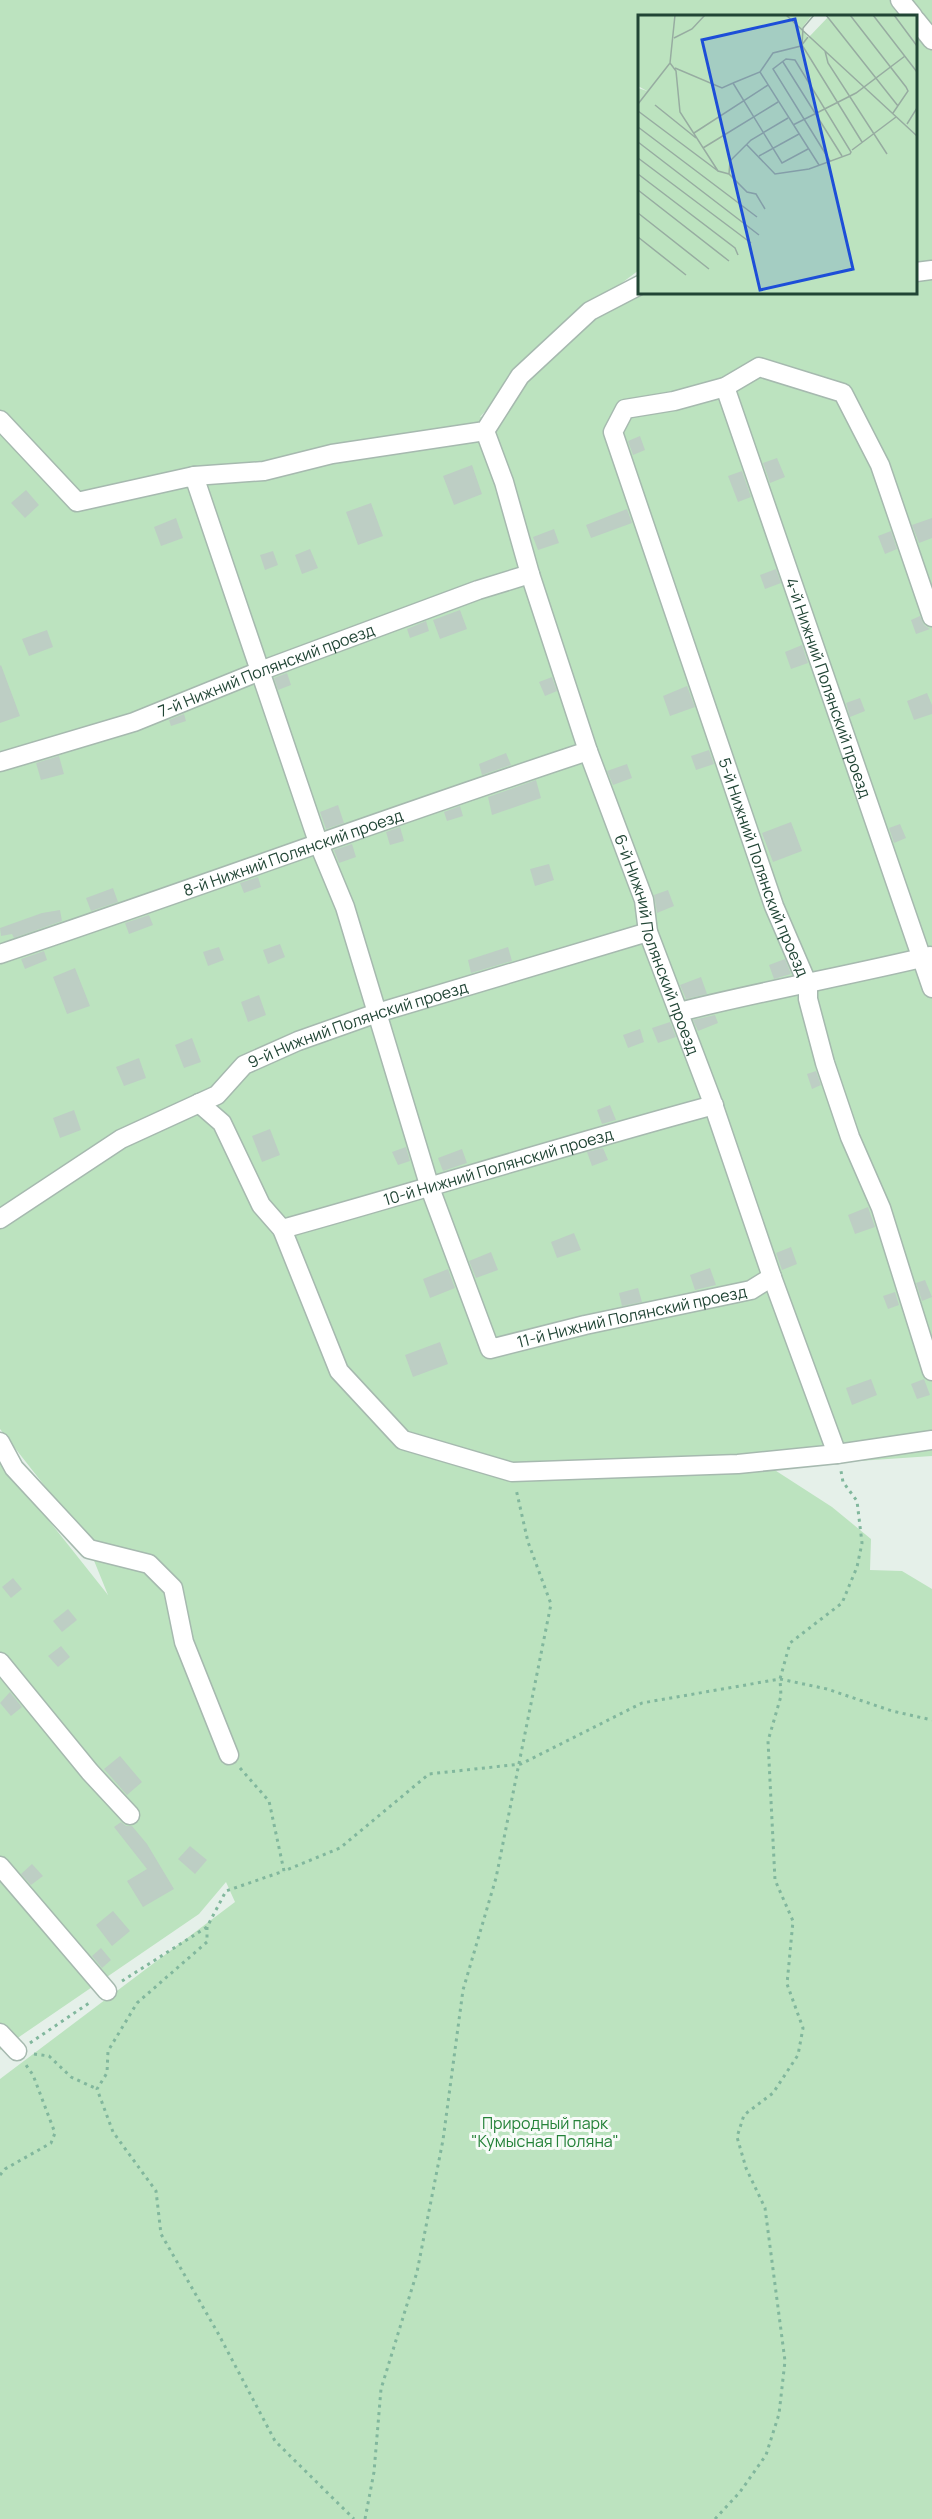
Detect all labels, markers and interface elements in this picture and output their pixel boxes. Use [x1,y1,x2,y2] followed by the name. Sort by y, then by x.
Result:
[638,15,917,294] inset map
[780,575,877,801] street label: 4-й Нижний Полянский проезд
[155,618,378,722] street label: 7-й Нижний Полянский проезд
[713,755,814,980] street label: 5-й Нижний Полянский проезд
[180,804,406,901] street label: 8-й Нижний Полянский проезд
[609,831,705,1058] street label: 6-й Нижний Полянский проезд
[244,975,471,1073] street label: 9-й Нижний Полянский проезд
[381,1123,616,1211] street label: 10-й Нижний Полянский проезд
[515,1280,749,1353] street label: 11-й Нижний Полянский проезд
[471,2112,619,2152] park label: Природный парк "Кумысная Поляна"

